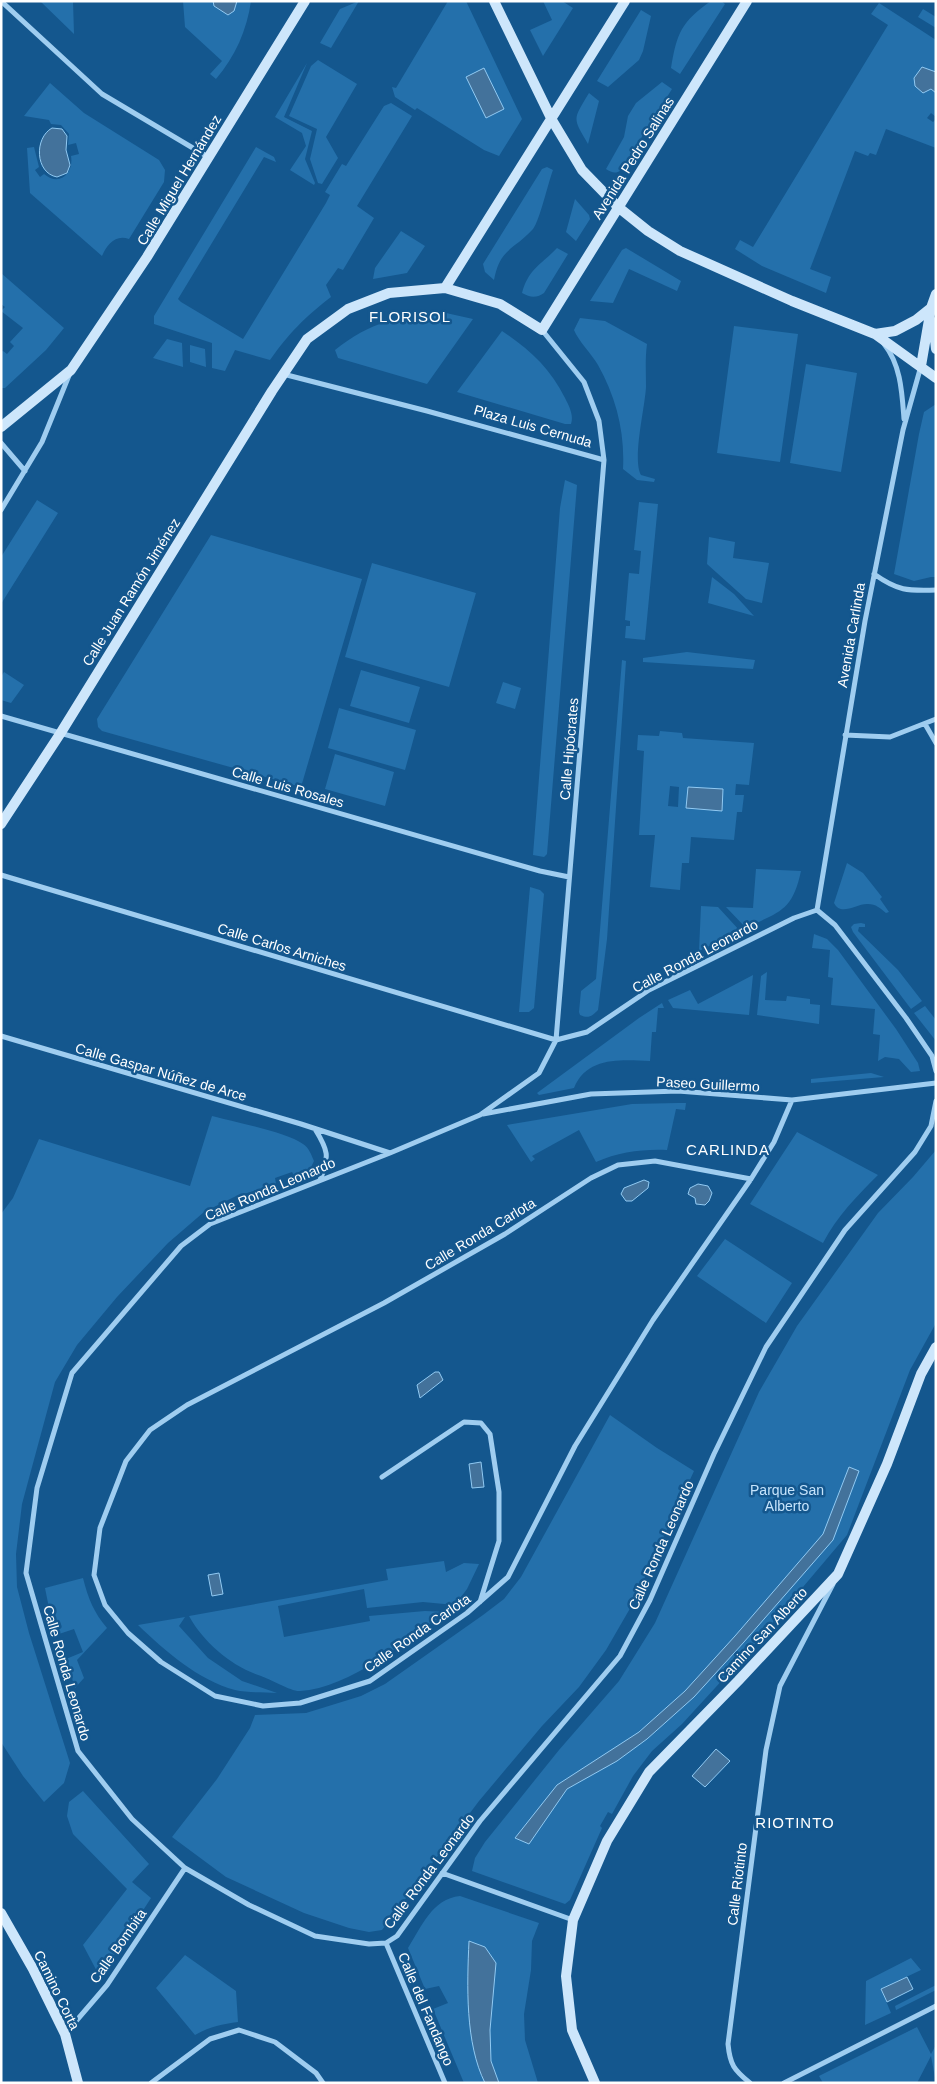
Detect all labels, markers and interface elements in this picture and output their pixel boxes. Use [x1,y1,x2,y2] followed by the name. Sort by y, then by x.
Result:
[589,94,677,222] street label: Avenida Pedro Salinas
[134,112,224,248] street label: Calle Miguel Hernández
[369,308,451,325] district label: FLORISOL
[472,401,594,451] street label: Plaza Luis Cernuda
[79,515,183,669] street label: Calle Juan Ramón Jiménez
[834,581,868,689] street label: Avenida Carlinda
[557,697,581,801] street label: Calle Hipócrates
[230,763,346,811] street label: Calle Luis Rosales
[629,916,761,996] street label: Calle Ronda Leonardo
[216,920,348,974] street label: Calle Carlos Arniches
[74,1040,249,1104] street label: Calle Gaspar Núñez de Arce
[656,1073,760,1095] street label: Paseo Guillermo
[686,1141,770,1158] district label: CARLINDA
[202,1154,338,1224] street label: Calle Ronda Leonardo
[422,1195,538,1273] street label: Calle Ronda Carlota
[625,1478,697,1612] street label: Calle Ronda Leonardo
[750,1482,824,1514] park label: Parque San Alberto
[714,1584,810,1686] street label: Camino San Alberto
[361,1590,473,1676] street label: Calle Ronda Carlota
[40,1603,94,1743] street label: Calle Ronda Leonardo
[380,1810,478,1932] street label: Calle Ronda Leonardo
[755,1814,835,1831] district label: RIOTINTO
[724,1841,750,1926] street label: Calle Riotinto
[86,1906,150,1986] street label: Calle Bombita
[31,1948,83,2033] street label: Camino Corta
[395,1950,457,2068] street label: Calle del Fandango

